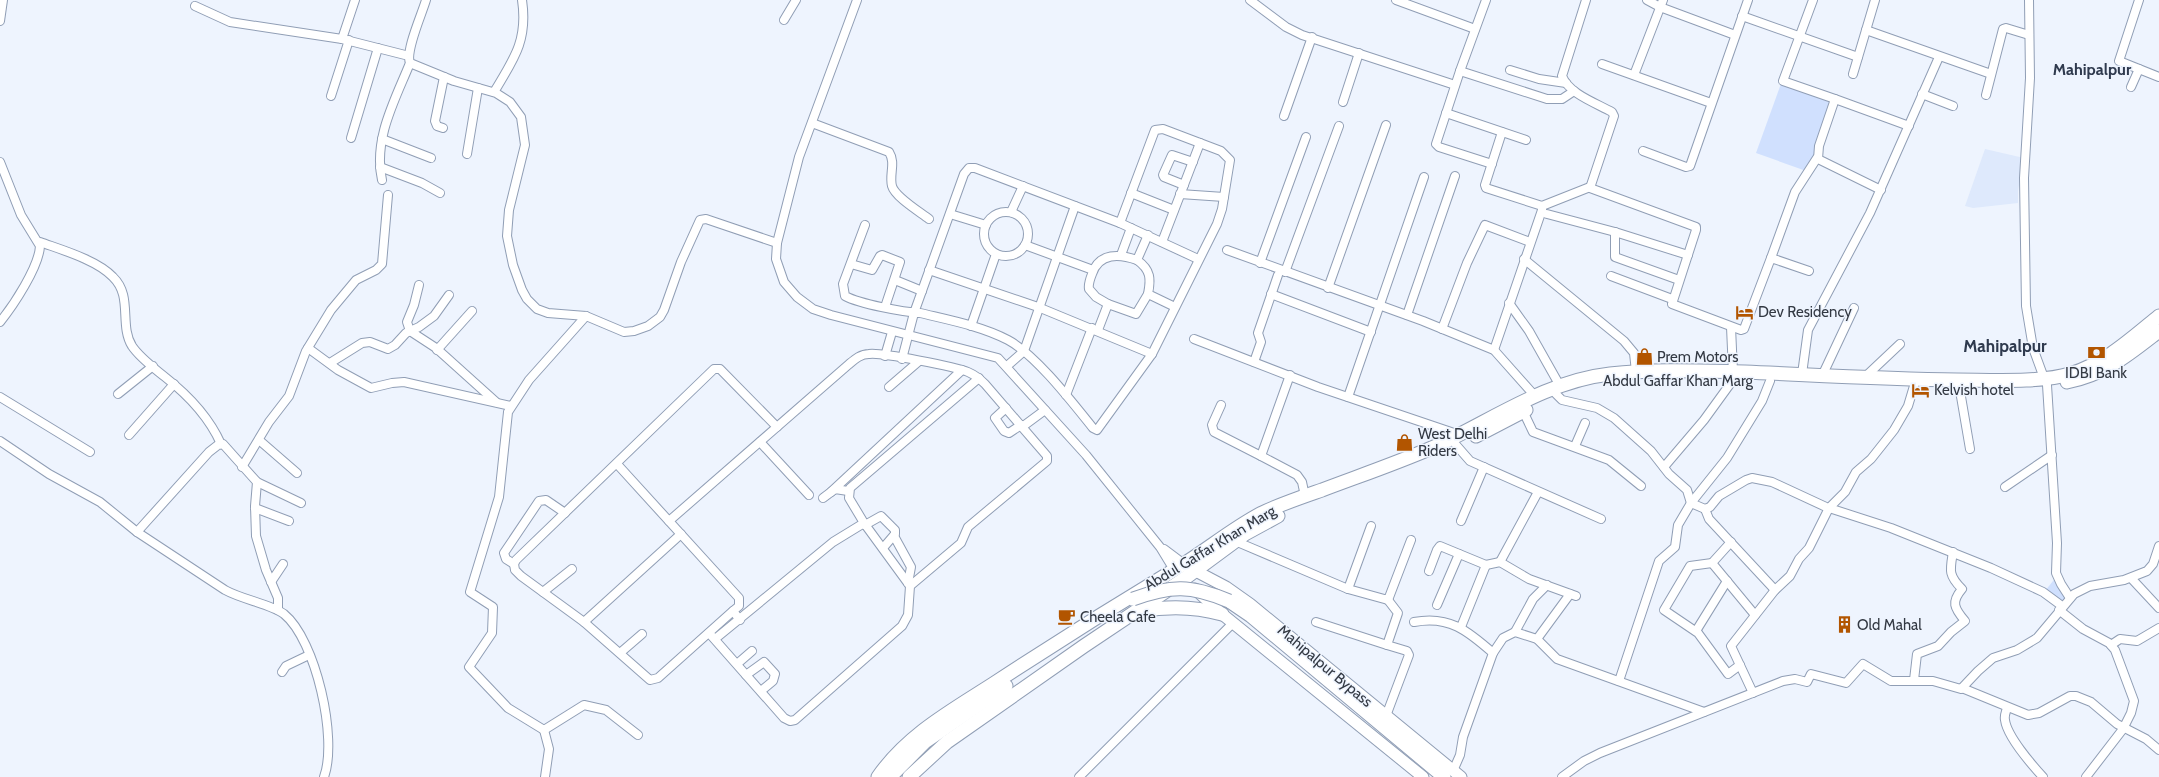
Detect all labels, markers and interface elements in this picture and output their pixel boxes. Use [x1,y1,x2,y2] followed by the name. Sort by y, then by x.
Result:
[2053,60,2132,79] district label: Mahipalpur
[1735,302,1755,322] hotel icon: Dev Residency
[1758,303,1852,321] place label: Dev Residency
[1963,336,2047,356] district label: Mahipalpur
[2086,342,2106,362] bank icon: IDBI Bank
[1634,347,1654,367] shop icon: Prem Motors
[1657,348,1739,366] place label: Prem Motors
[2065,364,2127,382] place label: IDBI Bank
[1603,372,1754,390] street label: Abdul Gaffar Khan Marg
[1911,380,1931,400] hotel icon: Kelvish hotel
[1934,381,2014,399] place label: Kelvish hotel
[1418,425,1487,460] place label: West Delhi Riders
[1395,433,1415,453] shop icon: West Delhi Riders
[1141,501,1279,594] street label: Abdul Gaffar Khan Marg
[1057,607,1077,627] cafe icon: Cheela Cafe
[1080,608,1156,626] place label: Cheela Cafe
[1834,615,1854,635] building icon: Old Mahal
[1857,616,1922,634] place label: Old Mahal
[1274,621,1376,711] street label: Mahipalpur Bypass

